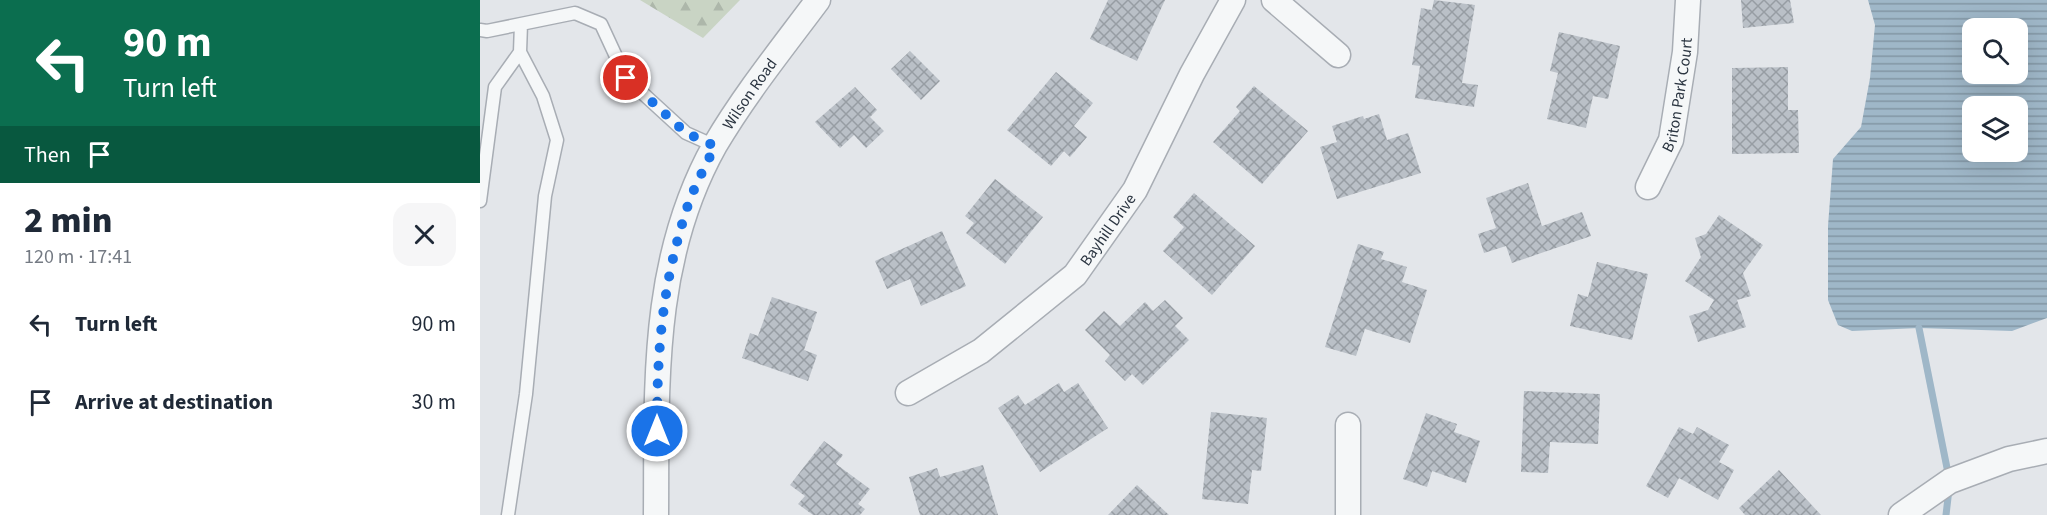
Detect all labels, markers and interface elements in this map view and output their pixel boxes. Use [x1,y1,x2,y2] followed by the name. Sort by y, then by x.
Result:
[123,13,212,73] text: 90 m
[1962,18,2028,162] map controls
[1962,18,2028,84] button: search
[24,24,102,102] icon: left
[1657,37,1698,156] street label: Briton Park Court
[600,52,651,103] pin
[717,54,782,134] street label: Wilson Road
[609,61,642,94] icon: arrive
[123,69,217,108] text: Turn left
[1962,96,2028,162] button: layers
[83,138,116,171] icon: arrive
[24,139,71,171] text: Then
[1075,189,1141,270] street label: Bayhill Drive
[24,195,112,246] text: 2 min
[393,203,456,266] button: close
[24,243,132,271] text: 120 m · 17:41
[24,308,57,341] icon: left
[75,308,157,340] text: Turn left
[411,308,456,340] text: 90 m
[24,386,57,419] icon: arrive
[75,386,273,418] text: Arrive at destination
[411,386,456,418] text: 30 m
[625,399,689,463] position arrow

